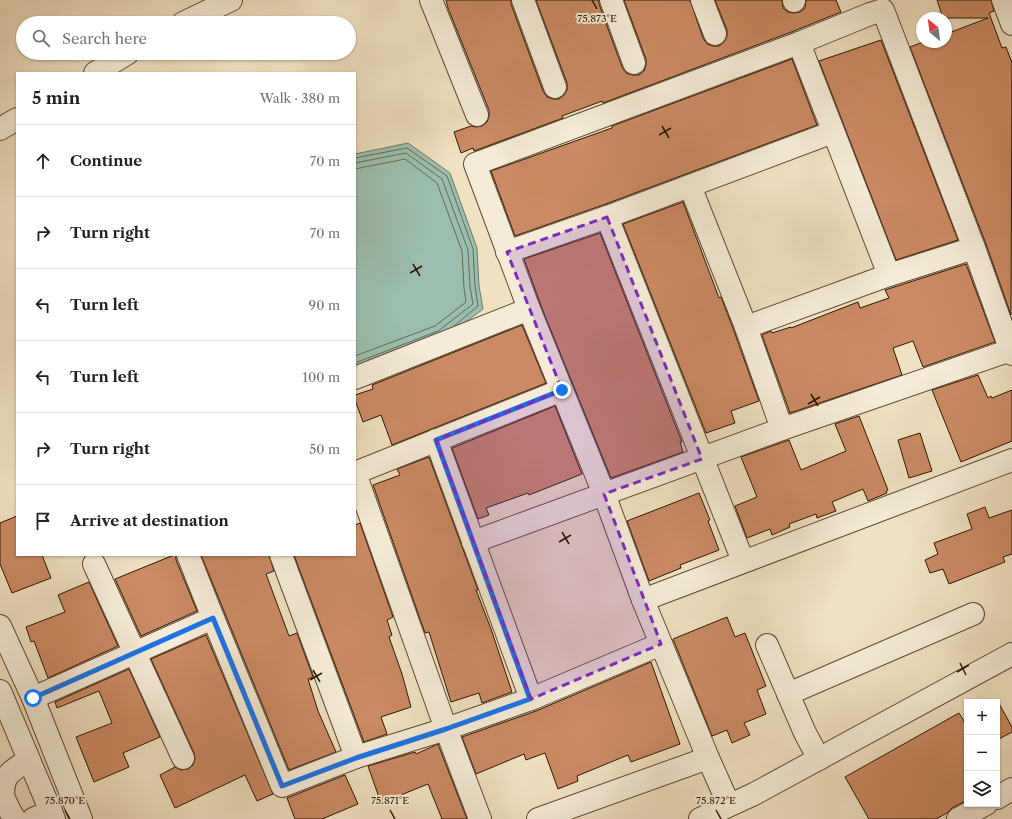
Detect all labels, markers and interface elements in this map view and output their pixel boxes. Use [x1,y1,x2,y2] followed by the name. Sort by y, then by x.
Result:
[577,12,617,25] text: 75.873°E
[916,12,952,48] north arrow
[16,16,356,60] search box
[30,27,52,49] icon: search
[62,29,147,48] text: Search here
[32,88,80,108] text: 5 min
[260,90,340,106] text: Walk · 380 m
[32,150,54,172] icon: ahead
[70,151,142,170] text: Continue
[310,153,340,169] text: 70 m
[32,222,54,244] icon: right
[70,223,150,242] text: Turn right
[310,225,340,241] text: 70 m
[32,294,54,316] icon: left
[70,295,139,314] text: Turn left
[309,297,340,313] text: 90 m
[32,366,54,388] icon: left
[70,367,139,386] text: Turn left
[302,369,340,385] text: 100 m
[553,381,571,399] route end
[32,438,54,460] icon: right
[70,439,150,458] text: Turn right
[309,441,340,457] text: 50 m
[32,510,54,532] icon: arrive
[70,511,229,530] text: Arrive at destination
[24,689,42,707] route start
[964,699,1000,807] map controls
[964,699,1000,735] button: +
[964,735,1000,771] button: −
[964,771,1000,807] button: layers
[45,794,85,807] text: 75.870°E
[371,794,409,807] text: 75.871°E
[696,794,736,807] text: 75.872°E

